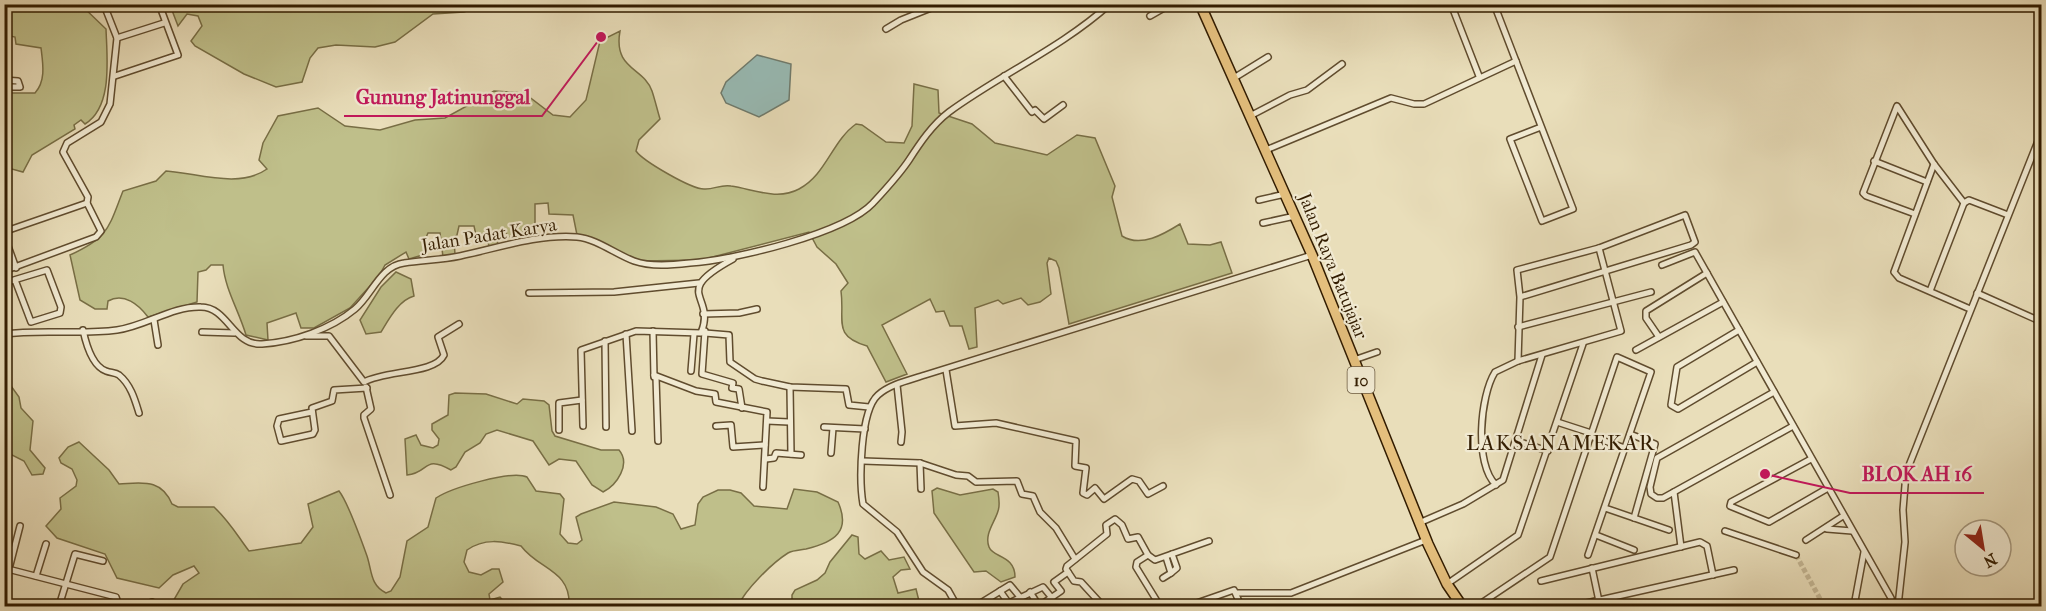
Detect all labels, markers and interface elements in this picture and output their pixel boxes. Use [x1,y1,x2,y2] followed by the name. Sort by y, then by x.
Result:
[344,78,542,116] callout: Gunung Jatinunggal
[356,86,531,109] text: Gunung Jatinunggal
[1293,188,1372,342] street label: Jalan Raya Batujajar
[418,214,559,257] street label: Jalan Padat Karya
[1348,367,1374,393] road number: 10
[1466,431,1656,455] district label: LAKSANAMEKAR
[1850,455,1984,493] callout: BLOK AH 16
[1862,463,1973,486] text: BLOK AH 16
[1953,518,2013,578] north arrow
[1979,549,2000,572] text: N

